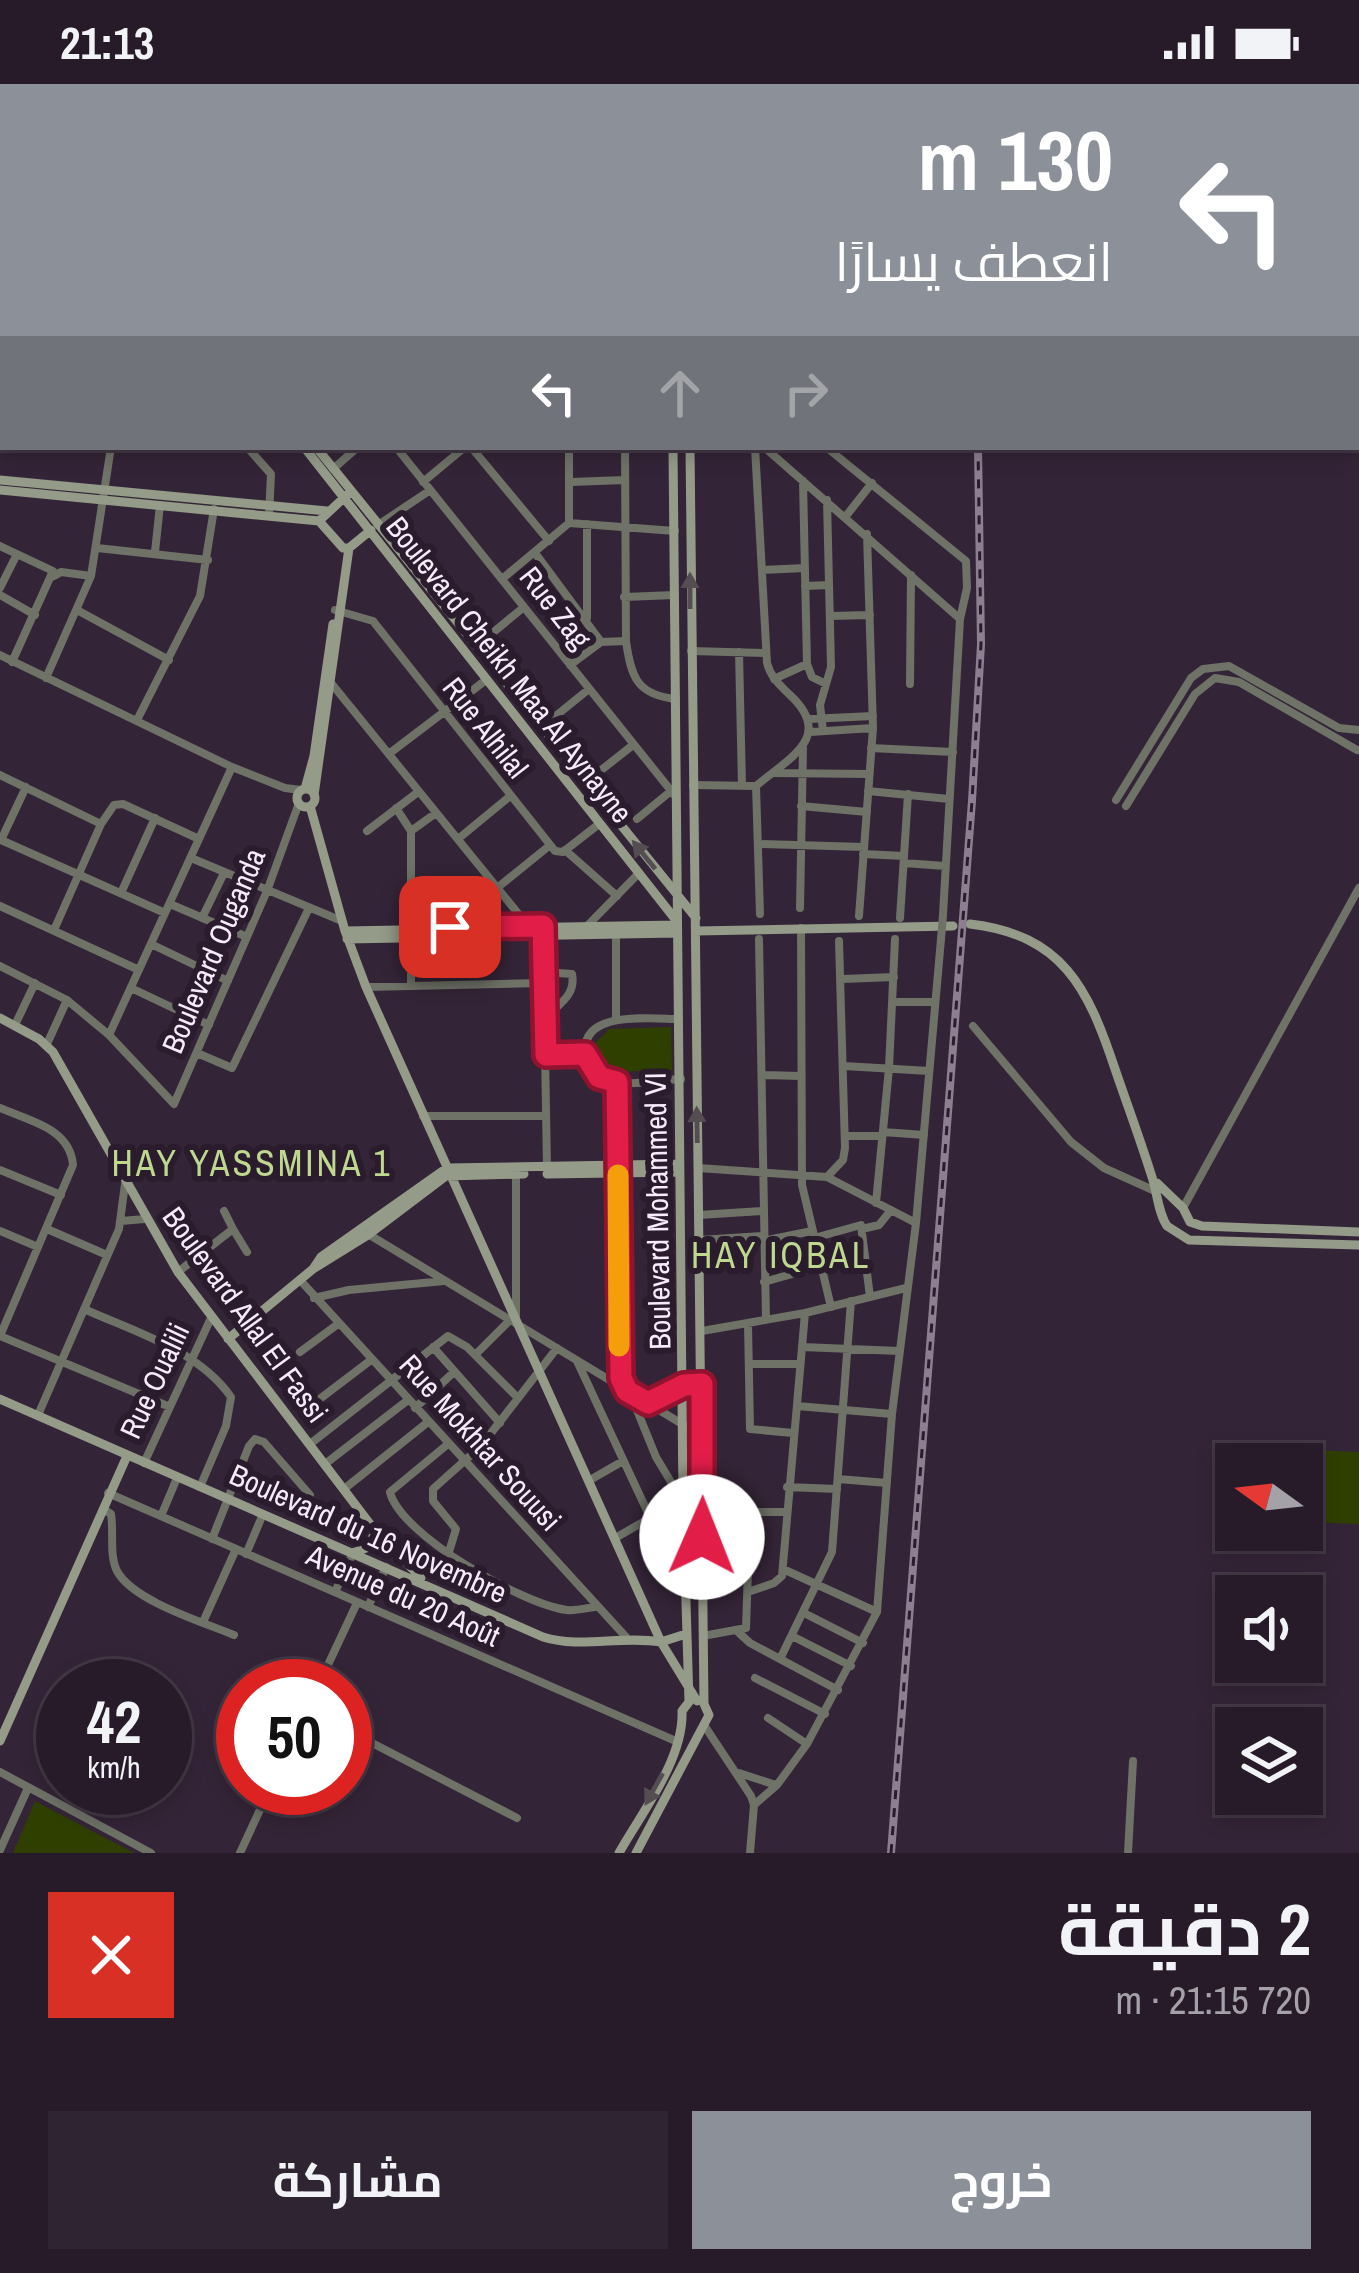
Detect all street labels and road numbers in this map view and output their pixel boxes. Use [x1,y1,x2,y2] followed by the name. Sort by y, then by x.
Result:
[378,508,642,831] street label: Boulevard Cheikh Maa Al Aynayne
[511,558,601,657] street label: Rue Zag
[434,669,538,786] street label: Rue Alhilal
[152,842,274,1059] street label: Boulevard Ouganda
[635,1072,679,1350] street label: Boulevard Mohammed VI
[154,1199,338,1430] street label: Boulevard Allal El Fassi
[110,1316,198,1445] street label: Rue Oualili
[391,1346,571,1539] street label: Rue Mokhtar Souusi
[223,1454,513,1612] street label: Boulevard du 16 Novembre
[300,1534,506,1656] street label: Avenue du 20 Août

